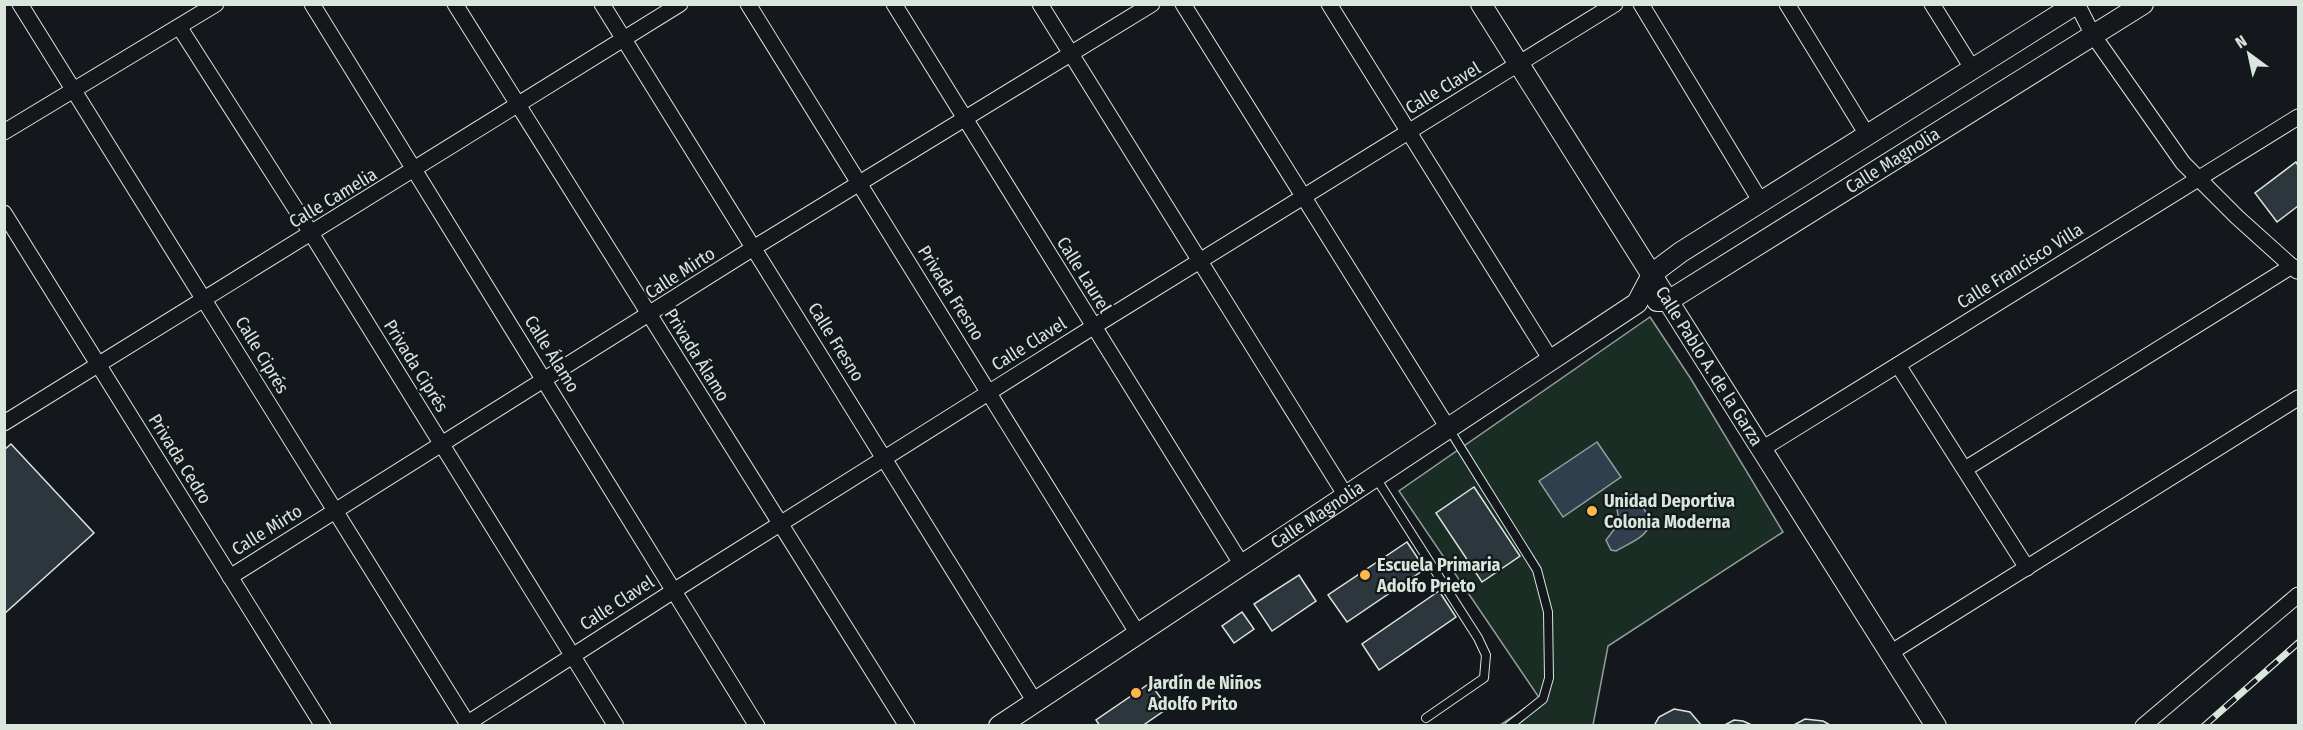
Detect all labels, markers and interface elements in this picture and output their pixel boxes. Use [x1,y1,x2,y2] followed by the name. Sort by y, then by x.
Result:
[2219,24,2279,84] north arrow
[2232,31,2250,52] text: N
[1401,57,1485,119] street label: Calle Clavel
[1841,123,1944,198] street label: Calle Magnolia
[285,163,381,233] street label: Calle Camelia
[1953,218,2087,314] street label: Calle Francisco Villa
[1052,233,1116,317] street label: Calle Laurel
[913,241,989,345] street label: Privada Fresno
[641,242,719,304] street label: Calle Mirto
[1651,282,1768,450] street label: Calle Pablo A. de la Garza
[803,299,869,385] street label: Calle Fresno
[660,304,735,406] street label: Privada Álamo
[520,311,585,396] street label: Calle Álamo
[988,312,1071,376] street label: Calle Clavel
[230,313,294,398] street label: Calle Ciprés
[379,316,453,417] street label: Privada Ciprés
[144,410,216,508] street label: Privada Cedro
[1267,476,1368,554] street label: Calle Magnolia
[1604,490,1735,533] place label: Unidad Deportiva Colonia Moderna
[228,500,306,560] street label: Calle Mirto
[1585,504,1599,518] marker: Unidad Deportiva Colonia Moderna
[1376,554,1501,597] place label: Escuela Primaria Adolfo Prieto
[1358,568,1372,582] marker: Escuela Primaria Adolfo Prieto
[576,571,658,635] street label: Calle Clavel
[1147,672,1261,715] place label: Jardín de Niños Adolfo Prito
[1129,686,1143,700] marker: Jardín de Niños Adolfo Prito

